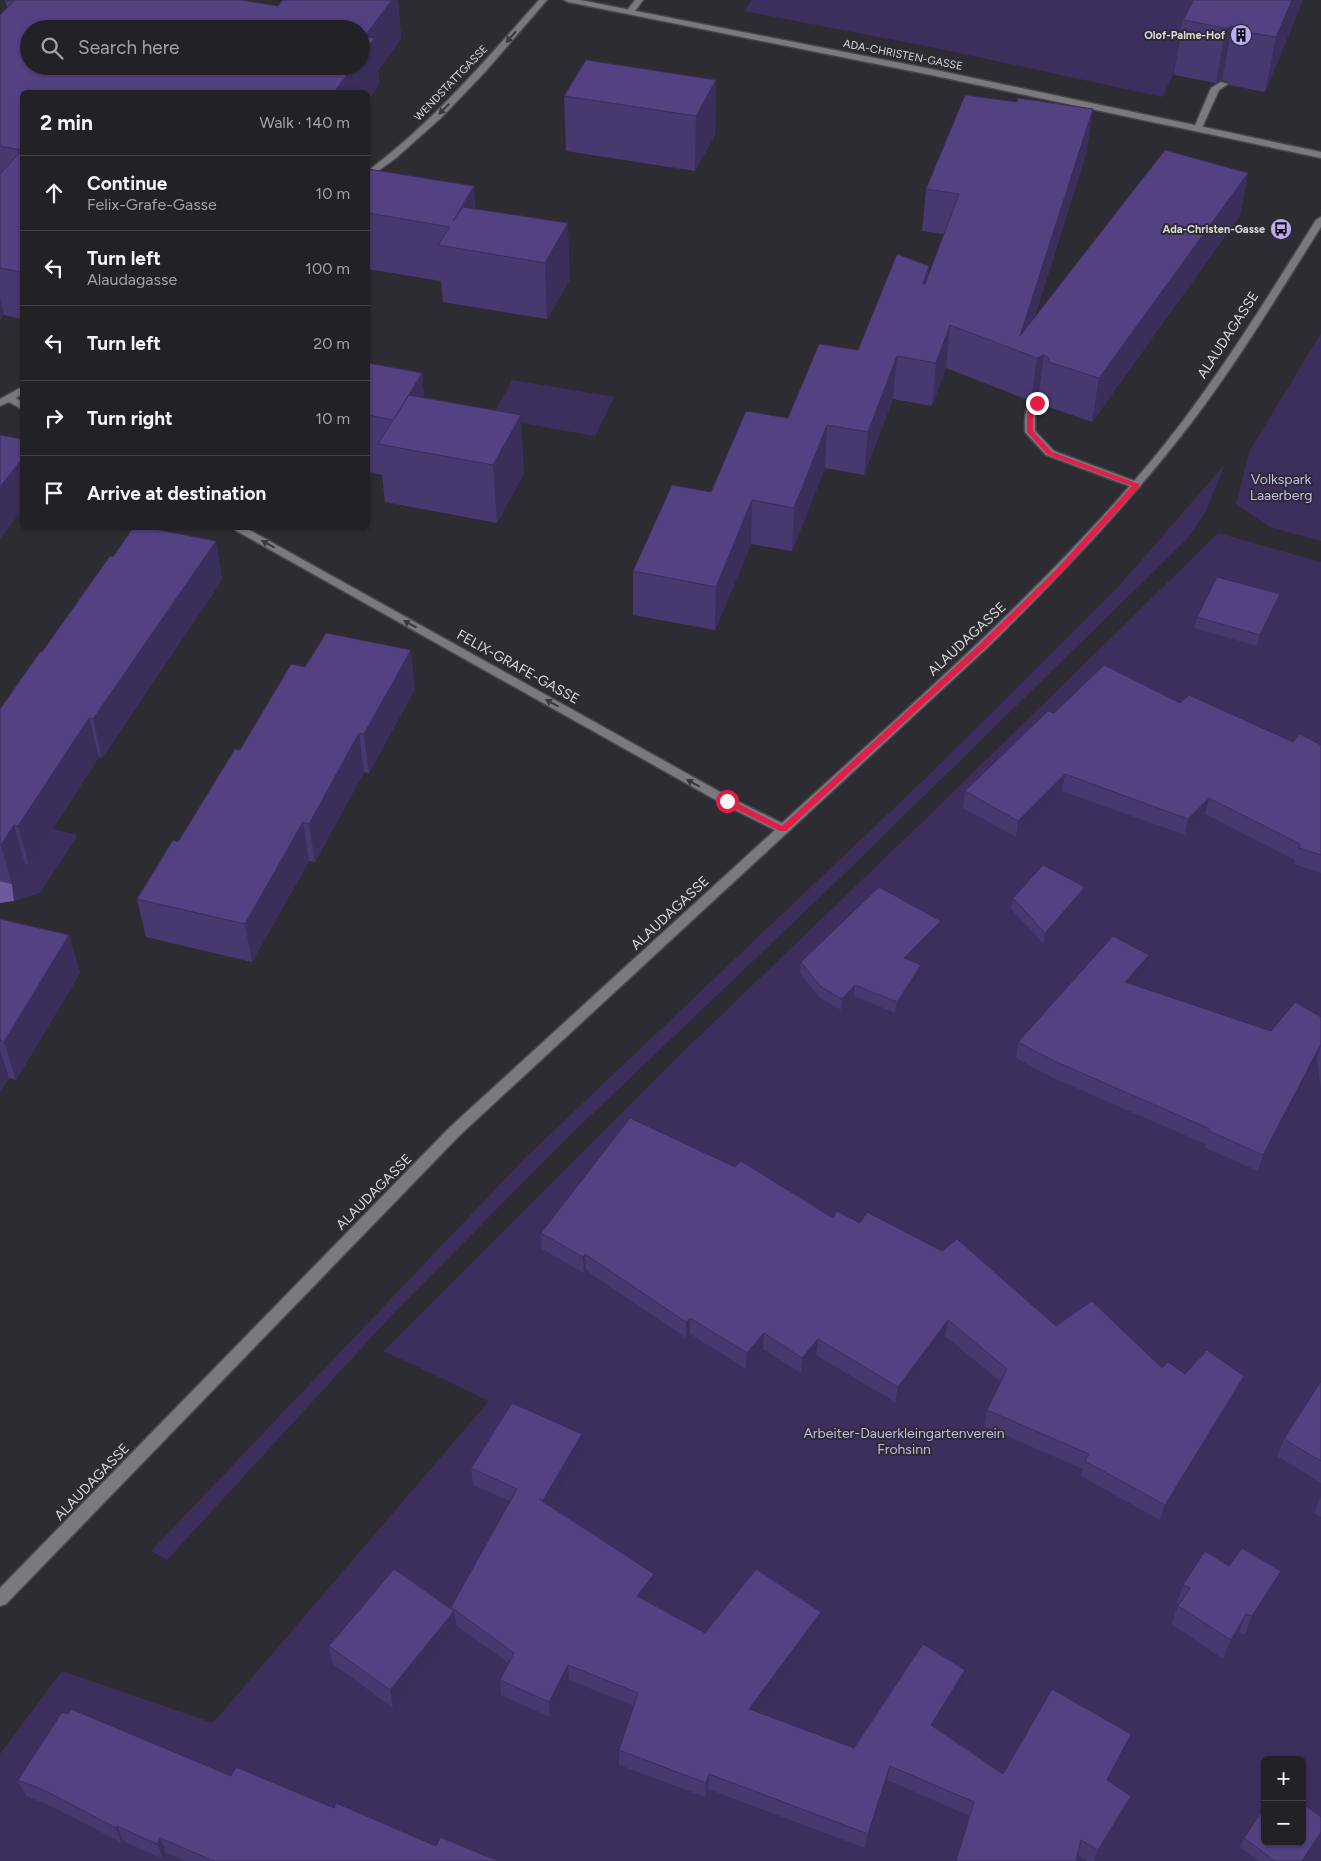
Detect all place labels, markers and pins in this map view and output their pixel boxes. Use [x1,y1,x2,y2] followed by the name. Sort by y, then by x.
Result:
[1229,23,1253,47] building icon: Olof-Palme-Hof
[1144,29,1226,42] place label: Olof-Palme-Hof
[1269,217,1293,241] bus stop icon: Ada-Christen-Gasse
[1162,223,1265,236] place label: Ada-Christen-Gasse

